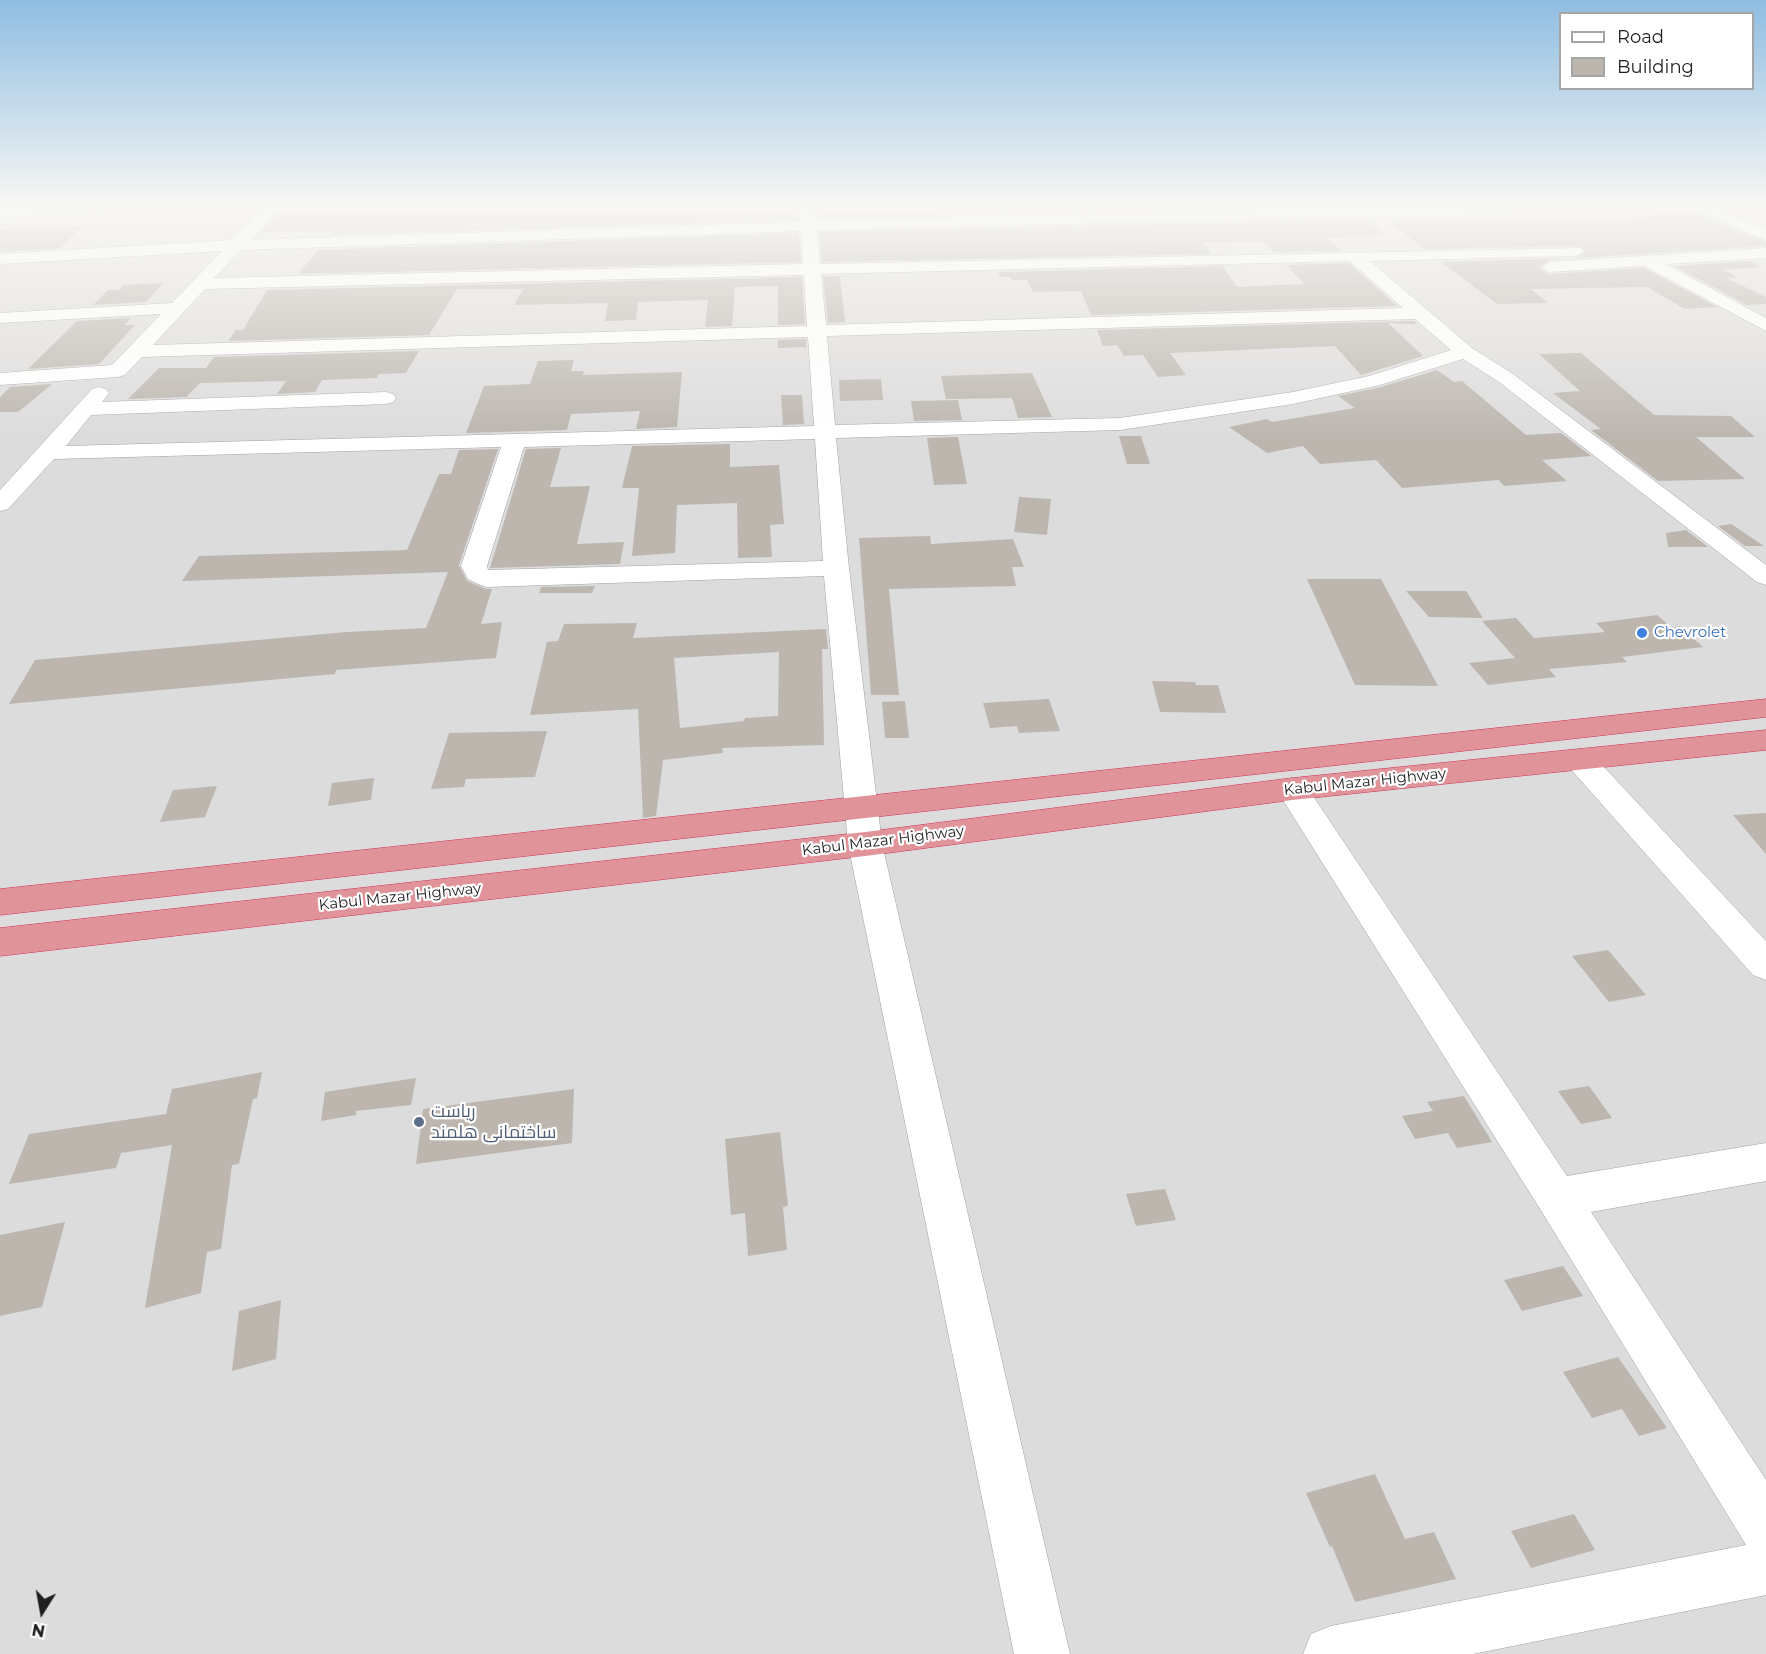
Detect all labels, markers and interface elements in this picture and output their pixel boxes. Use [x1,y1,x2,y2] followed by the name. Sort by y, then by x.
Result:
[1559,12,1754,90] legend
[1617,26,1664,48] text: Road
[1617,56,1694,78] text: Building
[1654,624,1726,642] place label: Chevrolet
[1635,626,1649,640] marker: Chevrolet
[1283,765,1447,799] street label: Kabul Mazar Highway
[801,822,965,860] street label: Kabul Mazar Highway
[318,880,482,914] street label: Kabul Mazar Highway
[431,1101,556,1144] place label: ریاست ساختمانی هلمند
[412,1115,426,1129] marker: ریاست ساختمانی هلمند
[12,1582,72,1642] north arrow
[30,1620,47,1641] text: N

